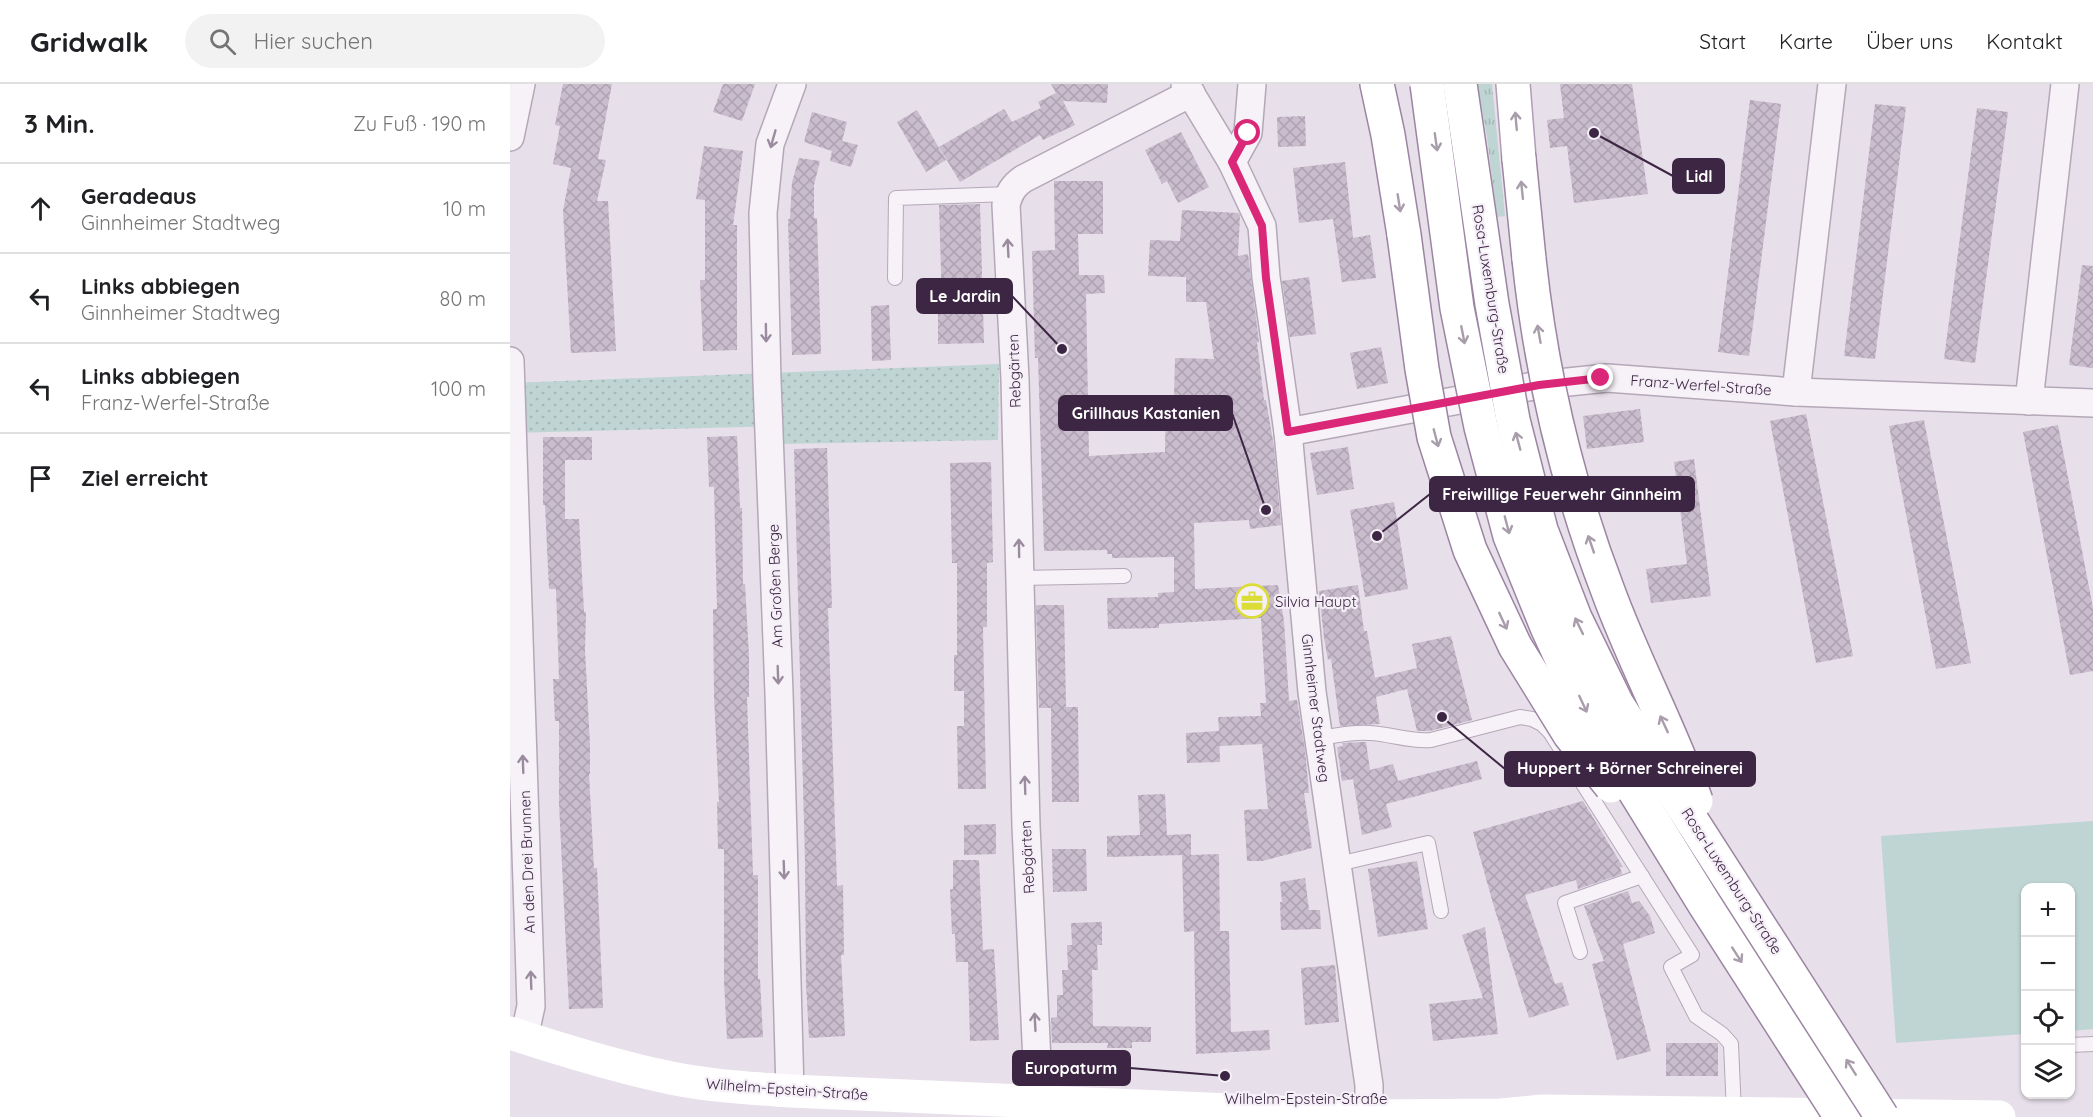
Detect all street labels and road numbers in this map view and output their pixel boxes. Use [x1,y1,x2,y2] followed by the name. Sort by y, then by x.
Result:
[1468,203,1514,375] street label: Rosa-Luxemburg-Straße
[1003,334,1025,408] street label: Rebgärten
[1630,371,1772,399] street label: Franz-Werfel-Straße
[763,524,787,648] street label: Am Großen Berge
[1297,633,1335,783] street label: Ginnheimer Stadtweg
[515,790,539,934] street label: An den Drei Brunnen
[1677,804,1787,958] street label: Rosa-Luxemburg-Straße
[1016,820,1038,894] street label: Rebgärten
[705,1074,869,1104] street label: Wilhelm-Epstein-Straße
[1225,1089,1387,1108] street label: Wilhelm-Epstein-Straße

